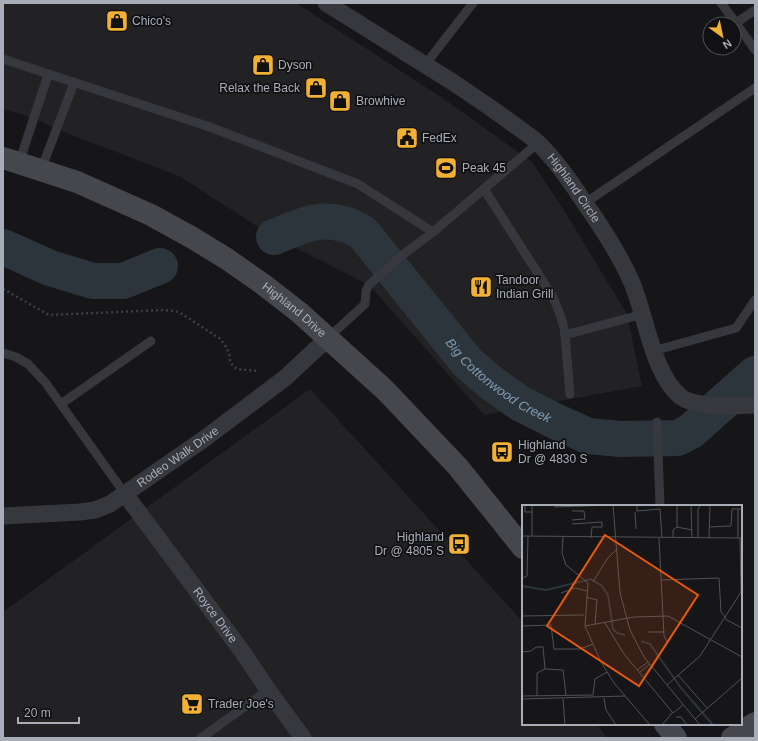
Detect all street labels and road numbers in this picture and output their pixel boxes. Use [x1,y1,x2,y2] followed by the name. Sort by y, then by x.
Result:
[544,151,603,225] street label: Highland Circle
[259,279,329,341] street label: Highland Drive
[134,423,222,490] street label: Rodeo Walk Drive
[190,585,240,646] street label: Royce Drive

